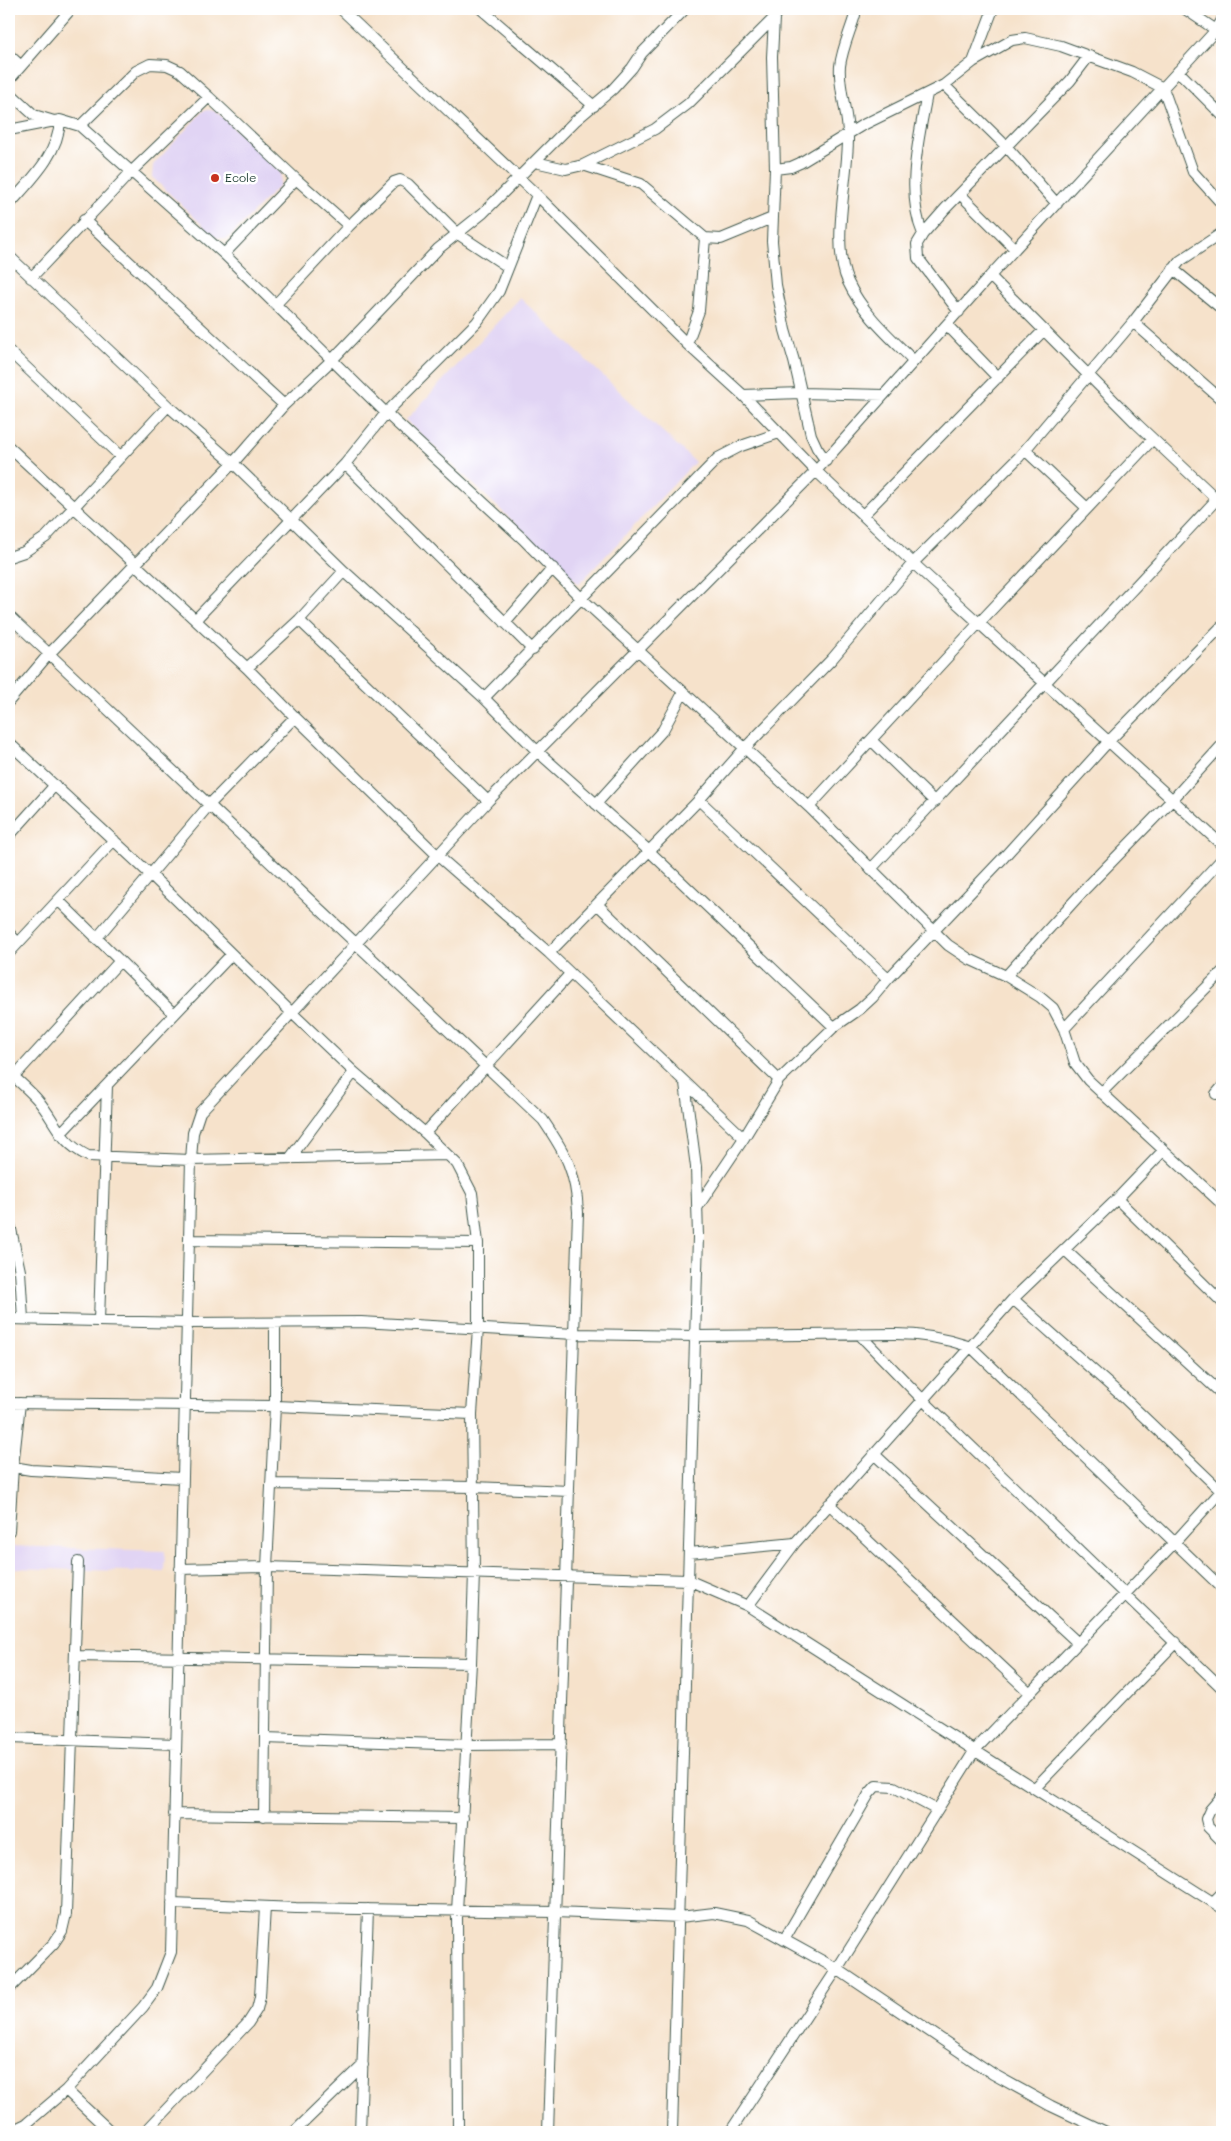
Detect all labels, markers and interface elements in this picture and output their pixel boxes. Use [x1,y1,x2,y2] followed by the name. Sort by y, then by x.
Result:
[225,169,257,185] place label: Ecole
[209,172,221,184] marker: Ecole

